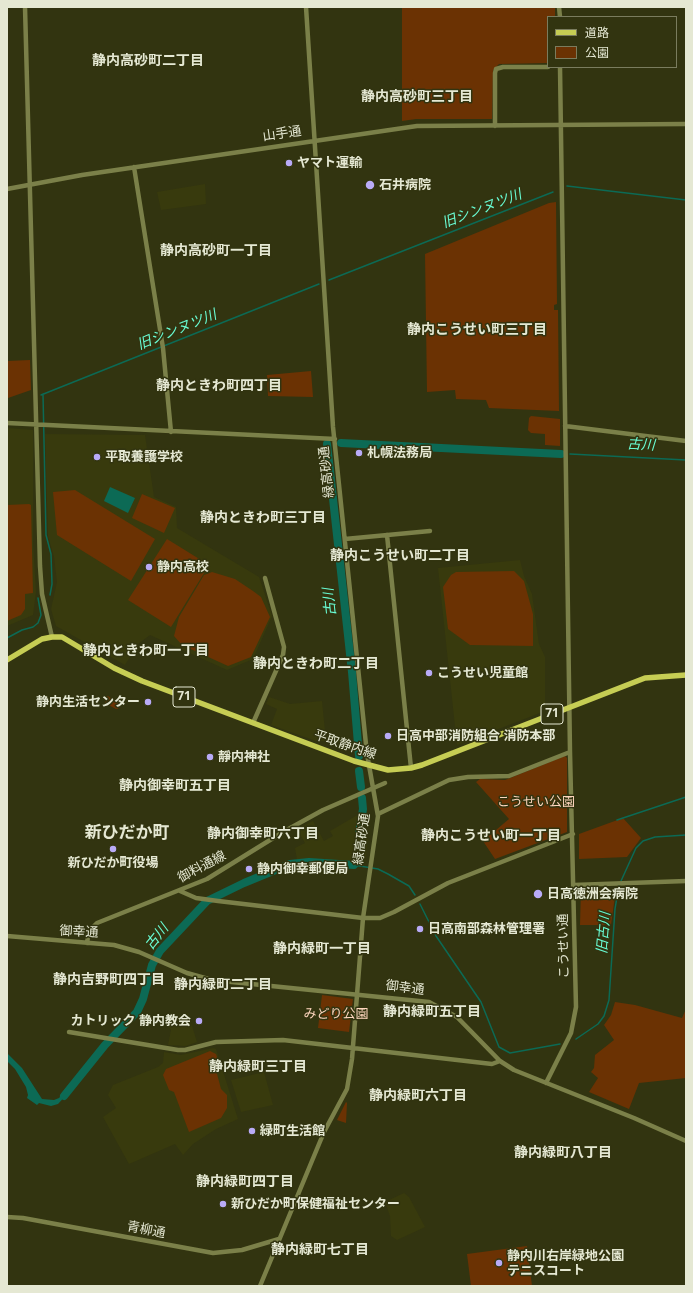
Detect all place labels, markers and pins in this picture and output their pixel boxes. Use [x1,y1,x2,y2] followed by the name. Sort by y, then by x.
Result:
[297,155,362,171] place label: ヤマト運輸
[284,158,294,168] marker: ヤマト運輸
[379,177,431,193] place label: 石井病院
[364,179,376,191] marker: 石井病院
[367,445,432,461] place label: 札幌法務局
[354,448,364,458] marker: 札幌法務局
[105,449,183,465] place label: 平取養護学校
[92,452,102,462] marker: 平取養護学校
[157,559,209,575] place label: 静内高校
[144,562,154,572] marker: 静内高校
[437,665,528,681] place label: こうせい児童館
[424,668,434,678] marker: こうせい児童館
[36,694,140,710] place label: 静内生活センター
[143,697,153,707] marker: 静内生活センター
[396,728,555,744] place label: 日高中部消防組合 消防本部
[383,731,393,741] marker: 日高中部消防組合 消防本部
[218,749,270,765] place label: 靜内神社
[205,752,215,762] marker: 靜内神社
[108,844,118,854] marker: 新ひだか町役場
[68,855,158,871] place label: 新ひだか町役場
[257,861,348,877] place label: 静内御幸郵便局
[244,864,254,874] marker: 静内御幸郵便局
[547,886,638,902] place label: 日高徳洲会病院
[532,888,544,900] marker: 日高徳洲会病院
[428,921,545,937] place label: 日高南部森林管理署
[415,924,425,934] marker: 日高南部森林管理署
[71,1013,191,1029] place label: カトリック 静内教会
[194,1016,204,1026] marker: カトリック 静内教会
[260,1123,325,1139] place label: 緑町生活館
[247,1126,257,1136] marker: 緑町生活館
[231,1196,400,1212] place label: 新ひだか町保健福祉センター
[218,1199,228,1209] marker: 新ひだか町保健福祉センター
[507,1248,624,1279] place label: 静内川右岸緑地公園 テニスコート
[494,1258,504,1268] marker: 静内川右岸緑地公園 テニスコート

